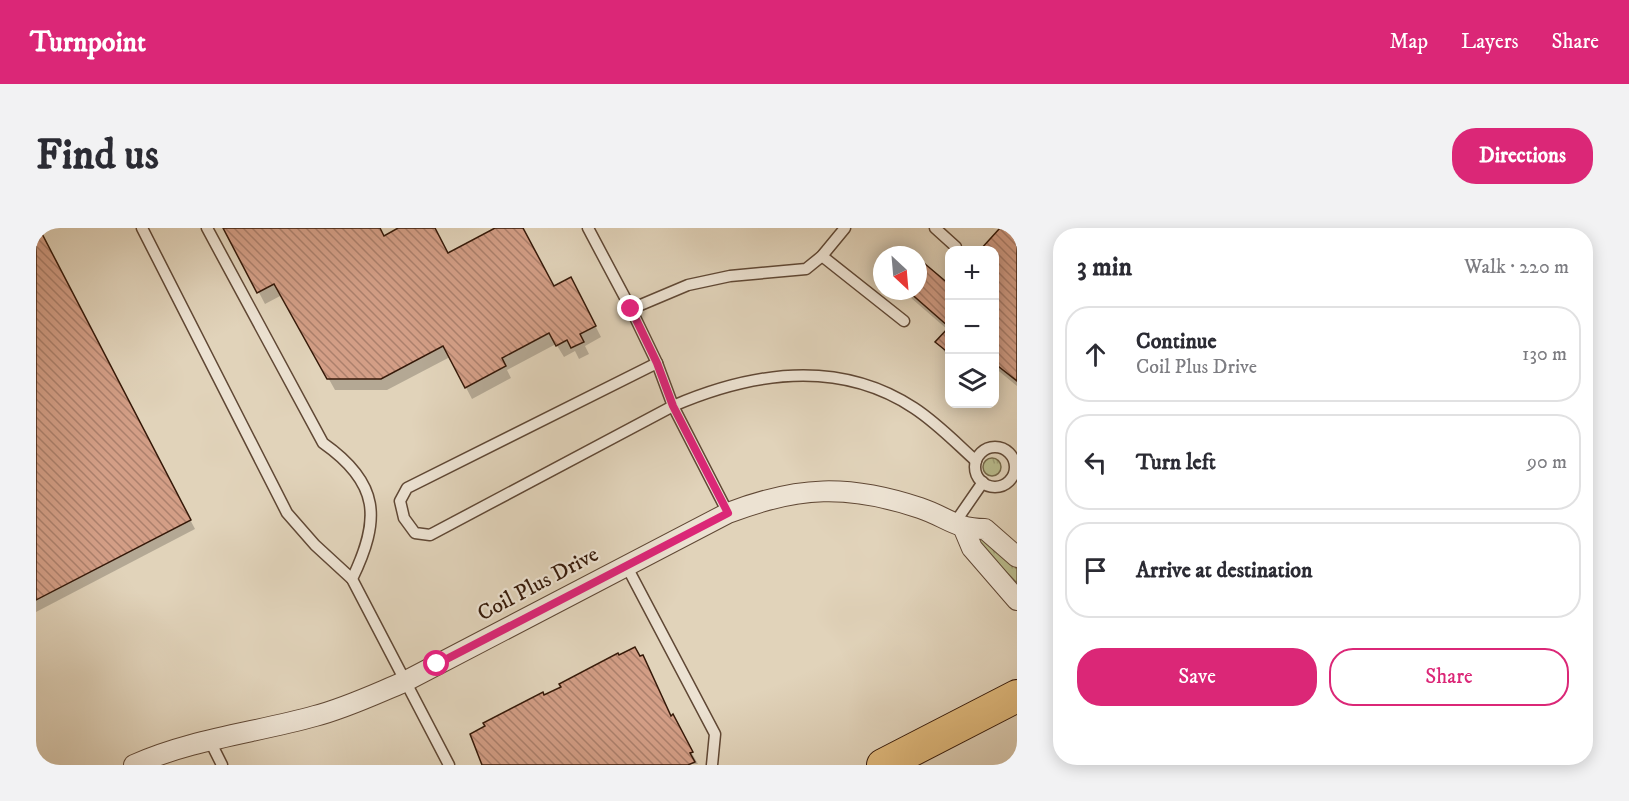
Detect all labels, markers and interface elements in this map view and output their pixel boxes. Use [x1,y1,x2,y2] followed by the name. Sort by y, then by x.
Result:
[30,25,146,60] text: Turnpoint
[1389,29,1428,55] text: Map
[1461,29,1519,55] text: Layers
[1552,29,1599,55] text: Share
[1452,128,1593,184] button: Directions
[36,130,159,182] text: Find us
[873,246,927,300] north arrow
[945,246,999,408] map controls
[945,246,999,300] button: +
[1077,251,1132,284] text: 3 min
[1464,255,1569,280] text: Walk · 220 m
[617,295,643,321] route end
[945,300,999,354] button: −
[1136,328,1217,355] text: Continue
[1079,338,1112,371] icon: ahead
[1522,342,1567,367] text: 130 m
[945,354,999,408] button: layers
[1136,355,1257,380] text: Coil Plus Drive
[1079,446,1112,479] icon: left
[1136,449,1216,476] text: Turn left
[1527,450,1567,475] text: 90 m
[473,541,603,627] street label: Coil Plus Drive
[1079,554,1112,587] icon: arrive
[1136,557,1313,584] text: Arrive at destination
[1077,648,1317,706] button: Save
[1329,648,1569,706] button: Share
[423,650,449,676] route start

